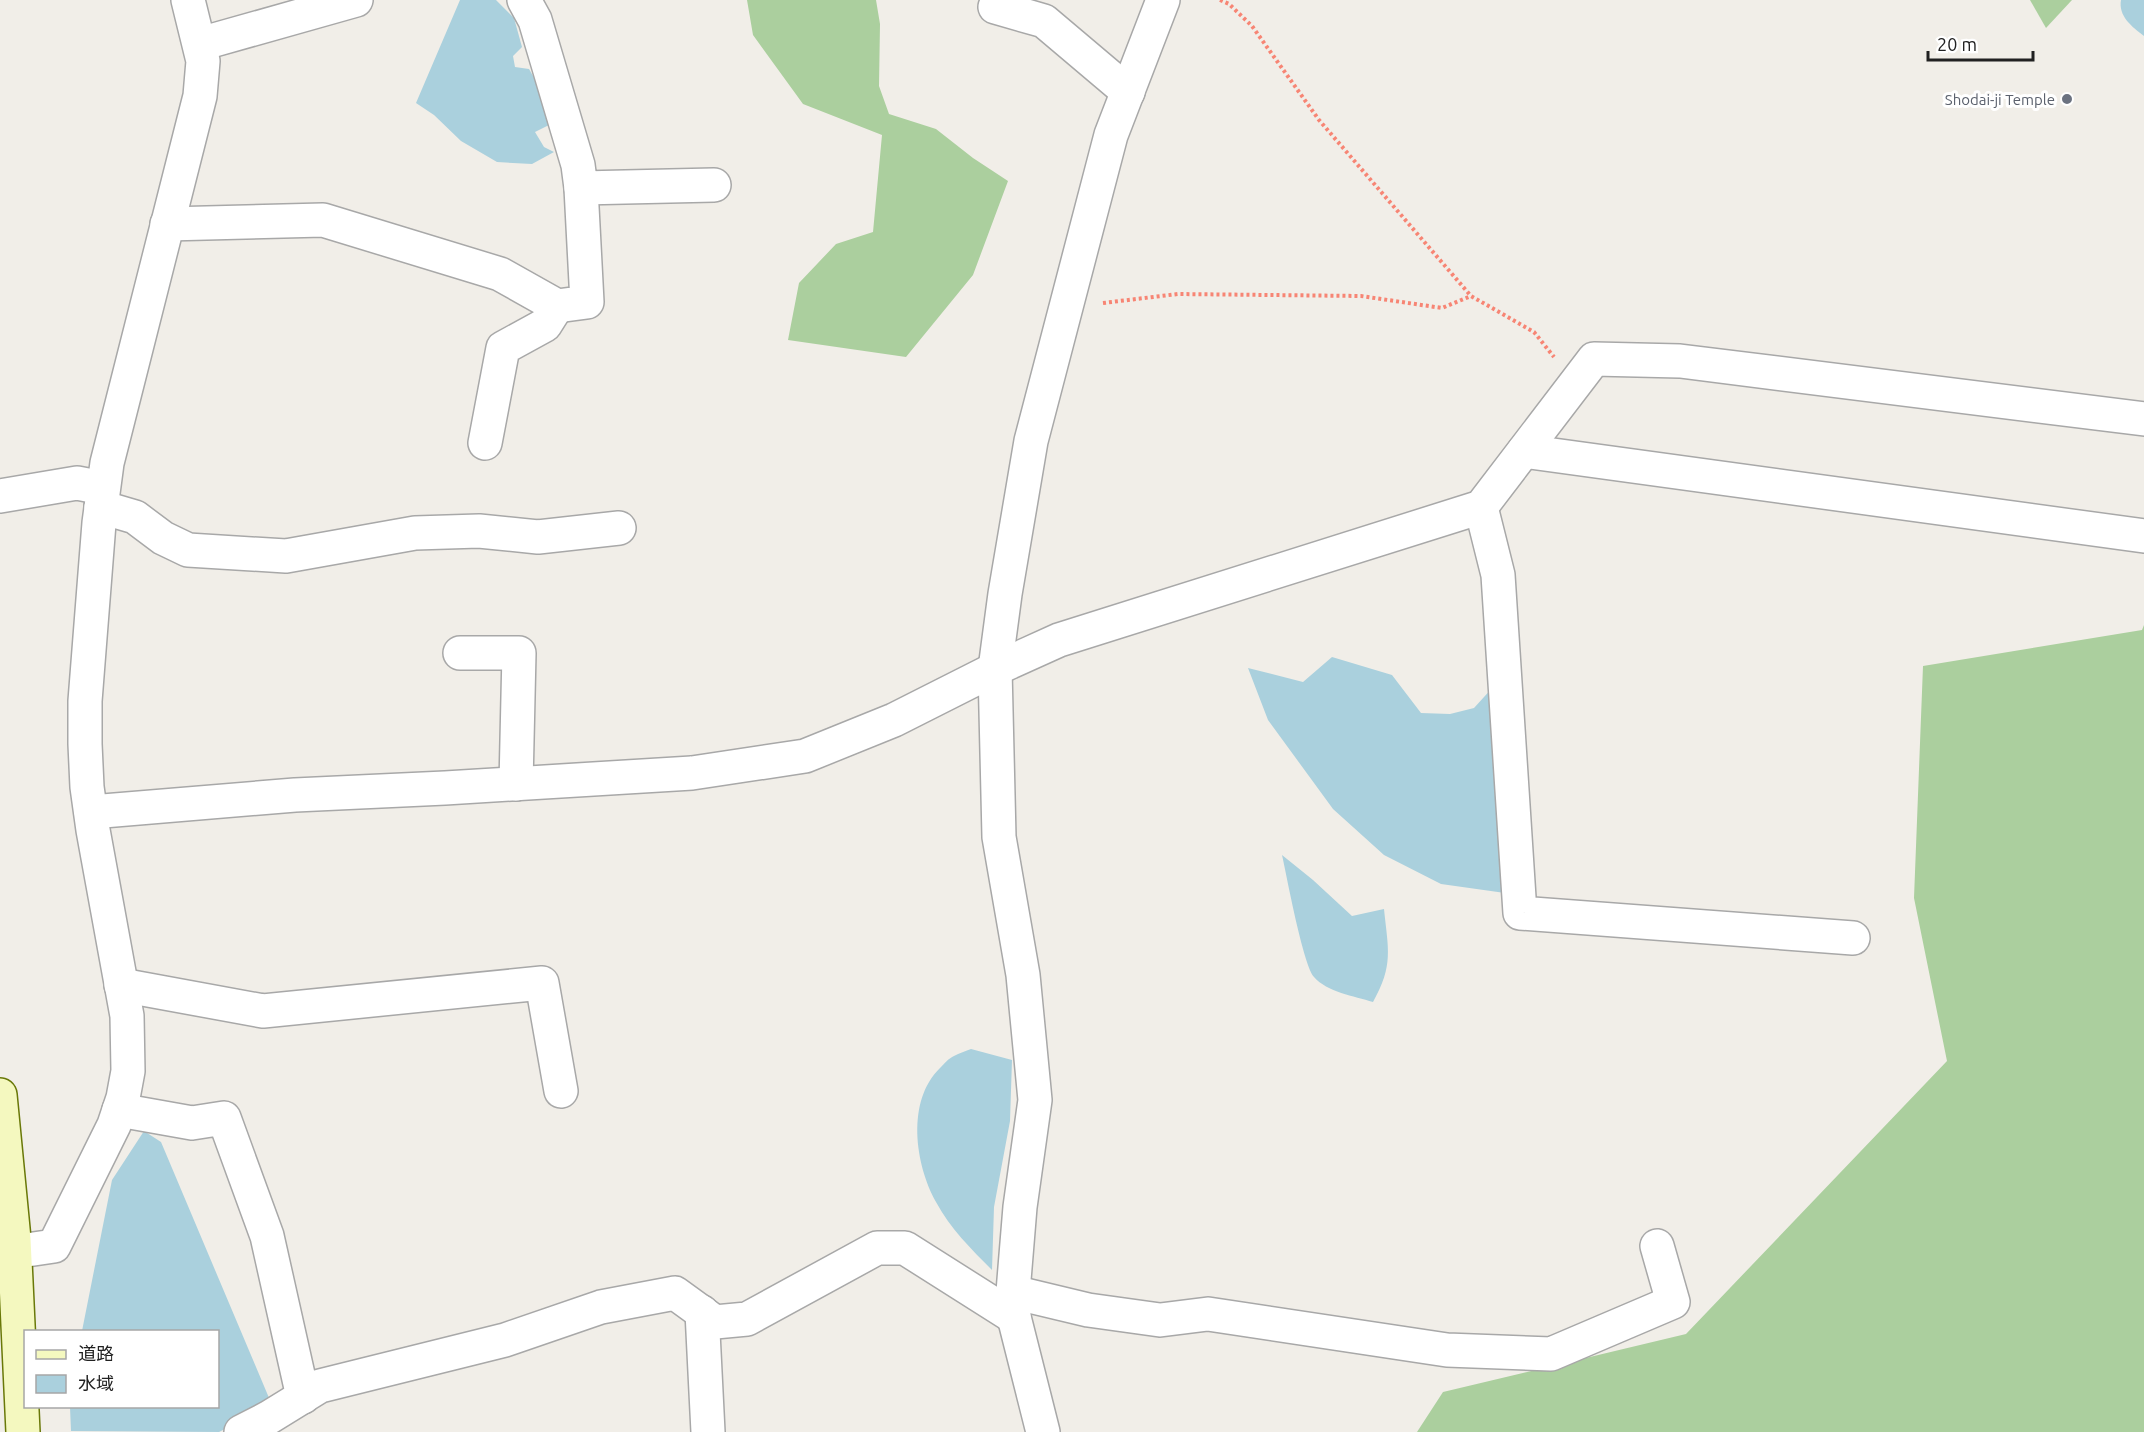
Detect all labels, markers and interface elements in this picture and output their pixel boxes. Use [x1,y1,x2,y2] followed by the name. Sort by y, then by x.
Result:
[1928,24,2033,62] scale bar
[1937,34,1977,54] text: 20 m
[1945,91,2055,108] place label: Shodai-ji Temple
[2060,92,2074,106] marker: Shodai-ji Temple
[24,1330,219,1408] legend
[78,1343,114,1363] text: 道路
[78,1373,114,1393] text: 水域

